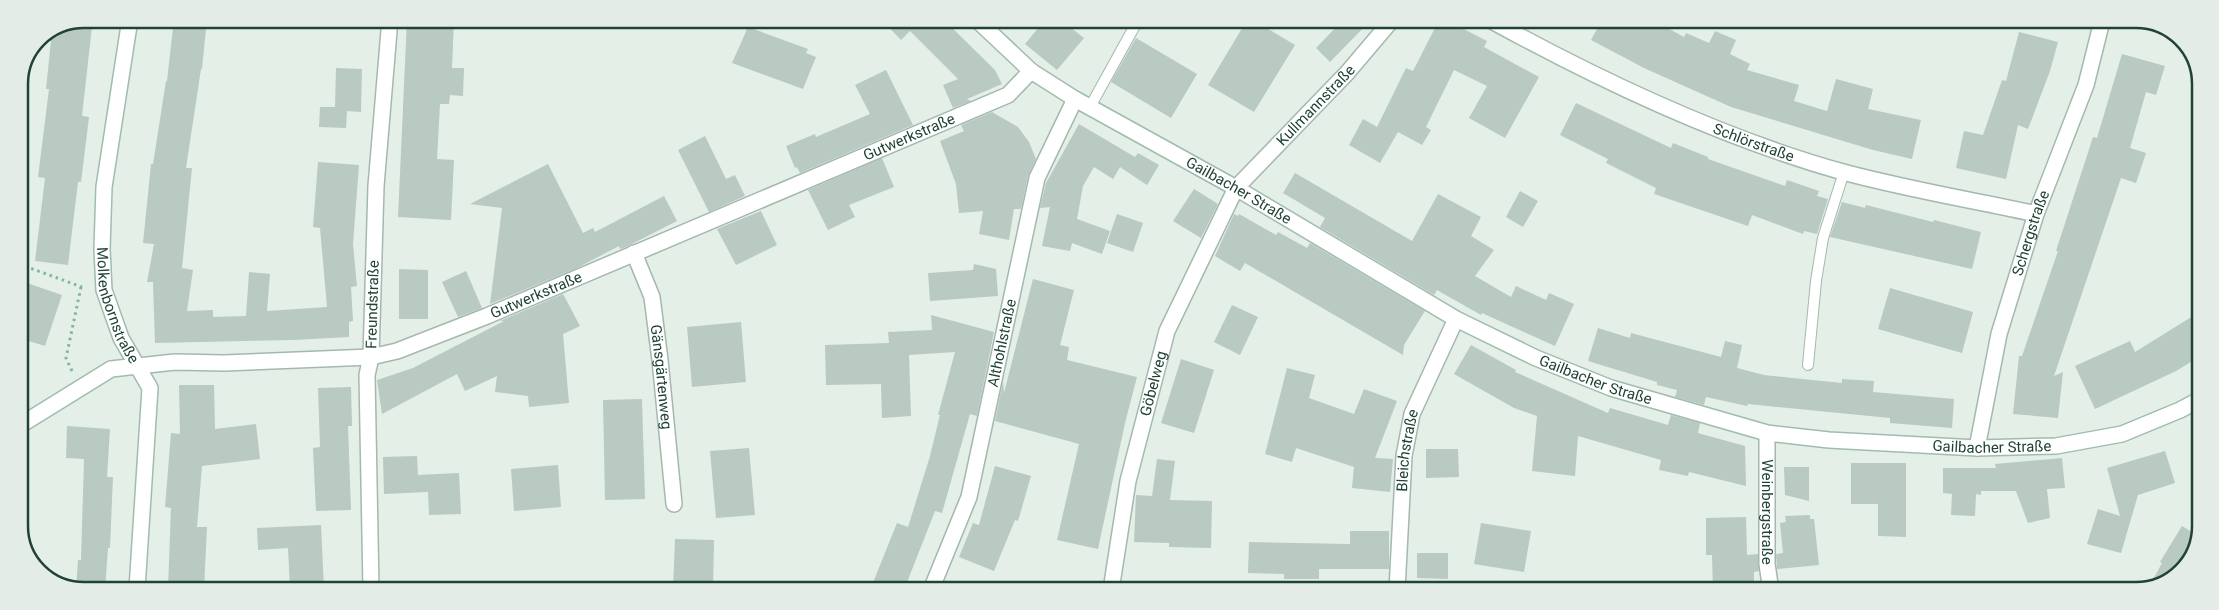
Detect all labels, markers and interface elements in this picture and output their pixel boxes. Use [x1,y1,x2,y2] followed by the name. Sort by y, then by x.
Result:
[1273,61,1359,149] street label: Kullmannstraße
[860,110,958,164] street label: Gutwerkstraße
[1710,119,1796,166] street label: Schlörstraße
[1183,153,1295,228] street label: Gailbacher Straße
[2009,188,2053,278] street label: Schergstraße
[93,247,143,367] street label: Molkenbornstraße
[362,260,383,349] street label: Freundstraße
[488,268,585,323] street label: Gutwerkstraße
[984,297,1020,389] street label: Althohlstraße
[647,323,676,430] street label: Gänsgärtenweg
[1136,349,1170,418] street label: Göbelweg
[1536,351,1654,408] street label: Gailbacher Straße
[1393,406,1422,492] street label: Bleichstraße
[1932,437,2052,457] street label: Gailbacher Straße
[1758,459,1776,565] street label: Weinbergstraße

